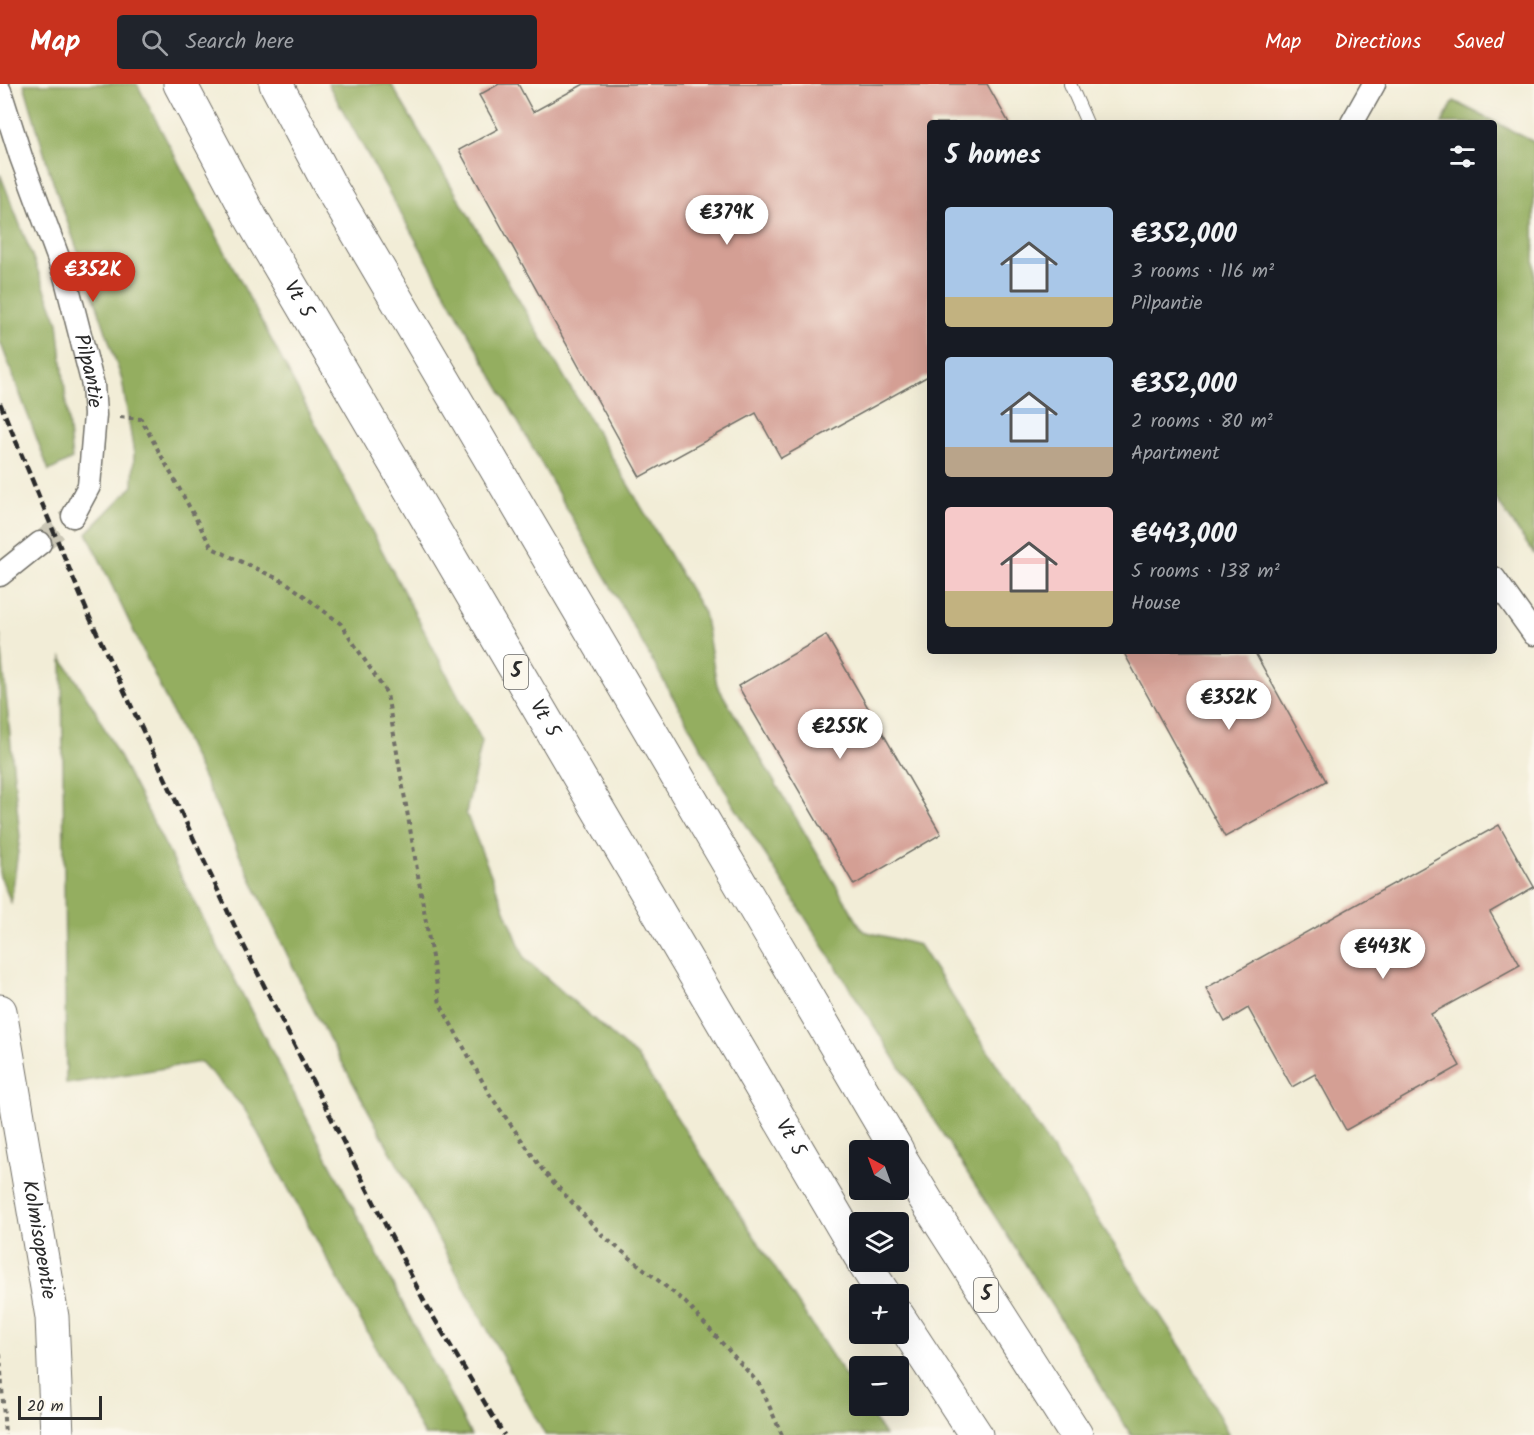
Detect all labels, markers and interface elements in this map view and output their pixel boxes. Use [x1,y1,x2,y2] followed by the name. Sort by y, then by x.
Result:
[117,15,537,69] search box
[30,20,81,65] text: Map
[186,25,294,60] text: Search here
[138,26,171,59] icon: search
[1265,26,1301,59] text: Map
[1334,26,1421,59] text: Directions
[1454,26,1504,59] text: Saved
[945,135,1041,177] text: 5 homes
[1446,140,1479,173] icon: filters
[685,195,769,246] pin: €379K
[699,198,755,230] text: €379K
[1131,214,1237,256] text: €352,000
[993,231,1065,303] icon: home
[51,252,135,303] pin: €352K
[64,255,122,287] text: €352K
[1131,256,1274,288] text: 3 rooms · 116 m²
[275,274,324,326] street label: Vt 5
[1131,288,1203,320] text: Pilpantie
[64,330,111,410] street label: Pilpantie
[1131,364,1237,406] text: €352,000
[993,381,1065,453] icon: home
[1131,406,1273,438] text: 2 rooms · 80 m²
[1131,438,1220,470] text: Apartment
[1131,514,1237,556] text: €443,000
[993,531,1065,603] icon: home
[1131,556,1280,588] text: 5 rooms · 138 m²
[1131,588,1181,620] text: House
[504,655,528,689] road number: 5
[1187,680,1271,731] pin: €352K
[1200,683,1258,715] text: €352K
[521,693,570,745] street label: Vt 5
[798,709,882,760] pin: €255K
[812,712,868,744] text: €255K
[1341,929,1425,980] pin: €443K
[1354,932,1412,964] text: €443K
[767,1113,816,1164] street label: Vt 5
[849,1140,909,1200] north arrow
[849,1140,909,1416] map controls
[13,1178,65,1302] street label: Kolmisopentie
[849,1212,909,1272] button: layers
[974,1278,998,1312] road number: 5
[849,1284,909,1344] button: +
[849,1356,909,1416] button: −
[18,1393,102,1420] scale bar
[27,1394,63,1419] text: 20 m

